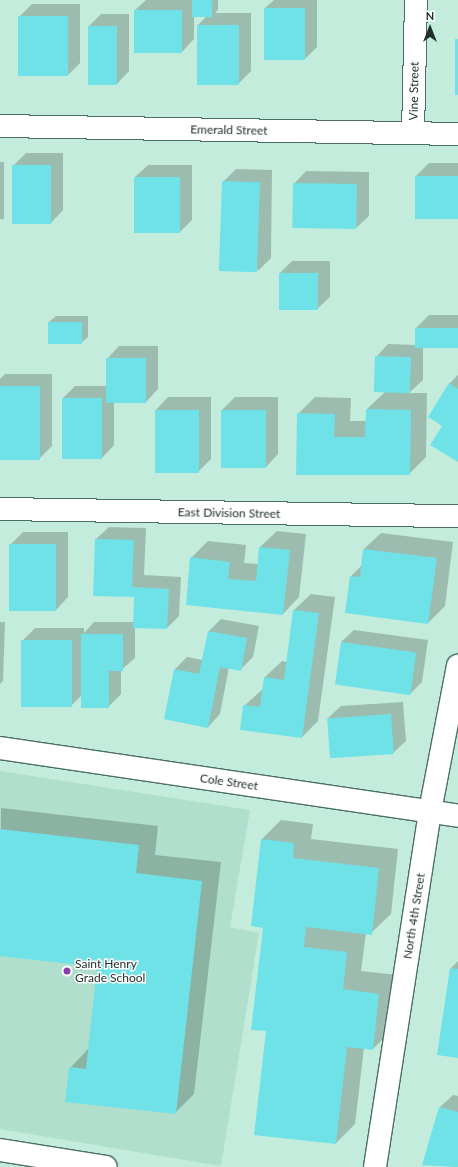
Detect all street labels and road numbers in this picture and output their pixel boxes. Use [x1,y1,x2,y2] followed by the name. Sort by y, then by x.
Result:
[406,62,422,120] street label: Vine Street
[190,122,268,138] street label: Emerald Street
[178,505,280,521] street label: East Division Street
[199,771,259,793] street label: Cole Street
[400,872,428,960] street label: North 4th Street

